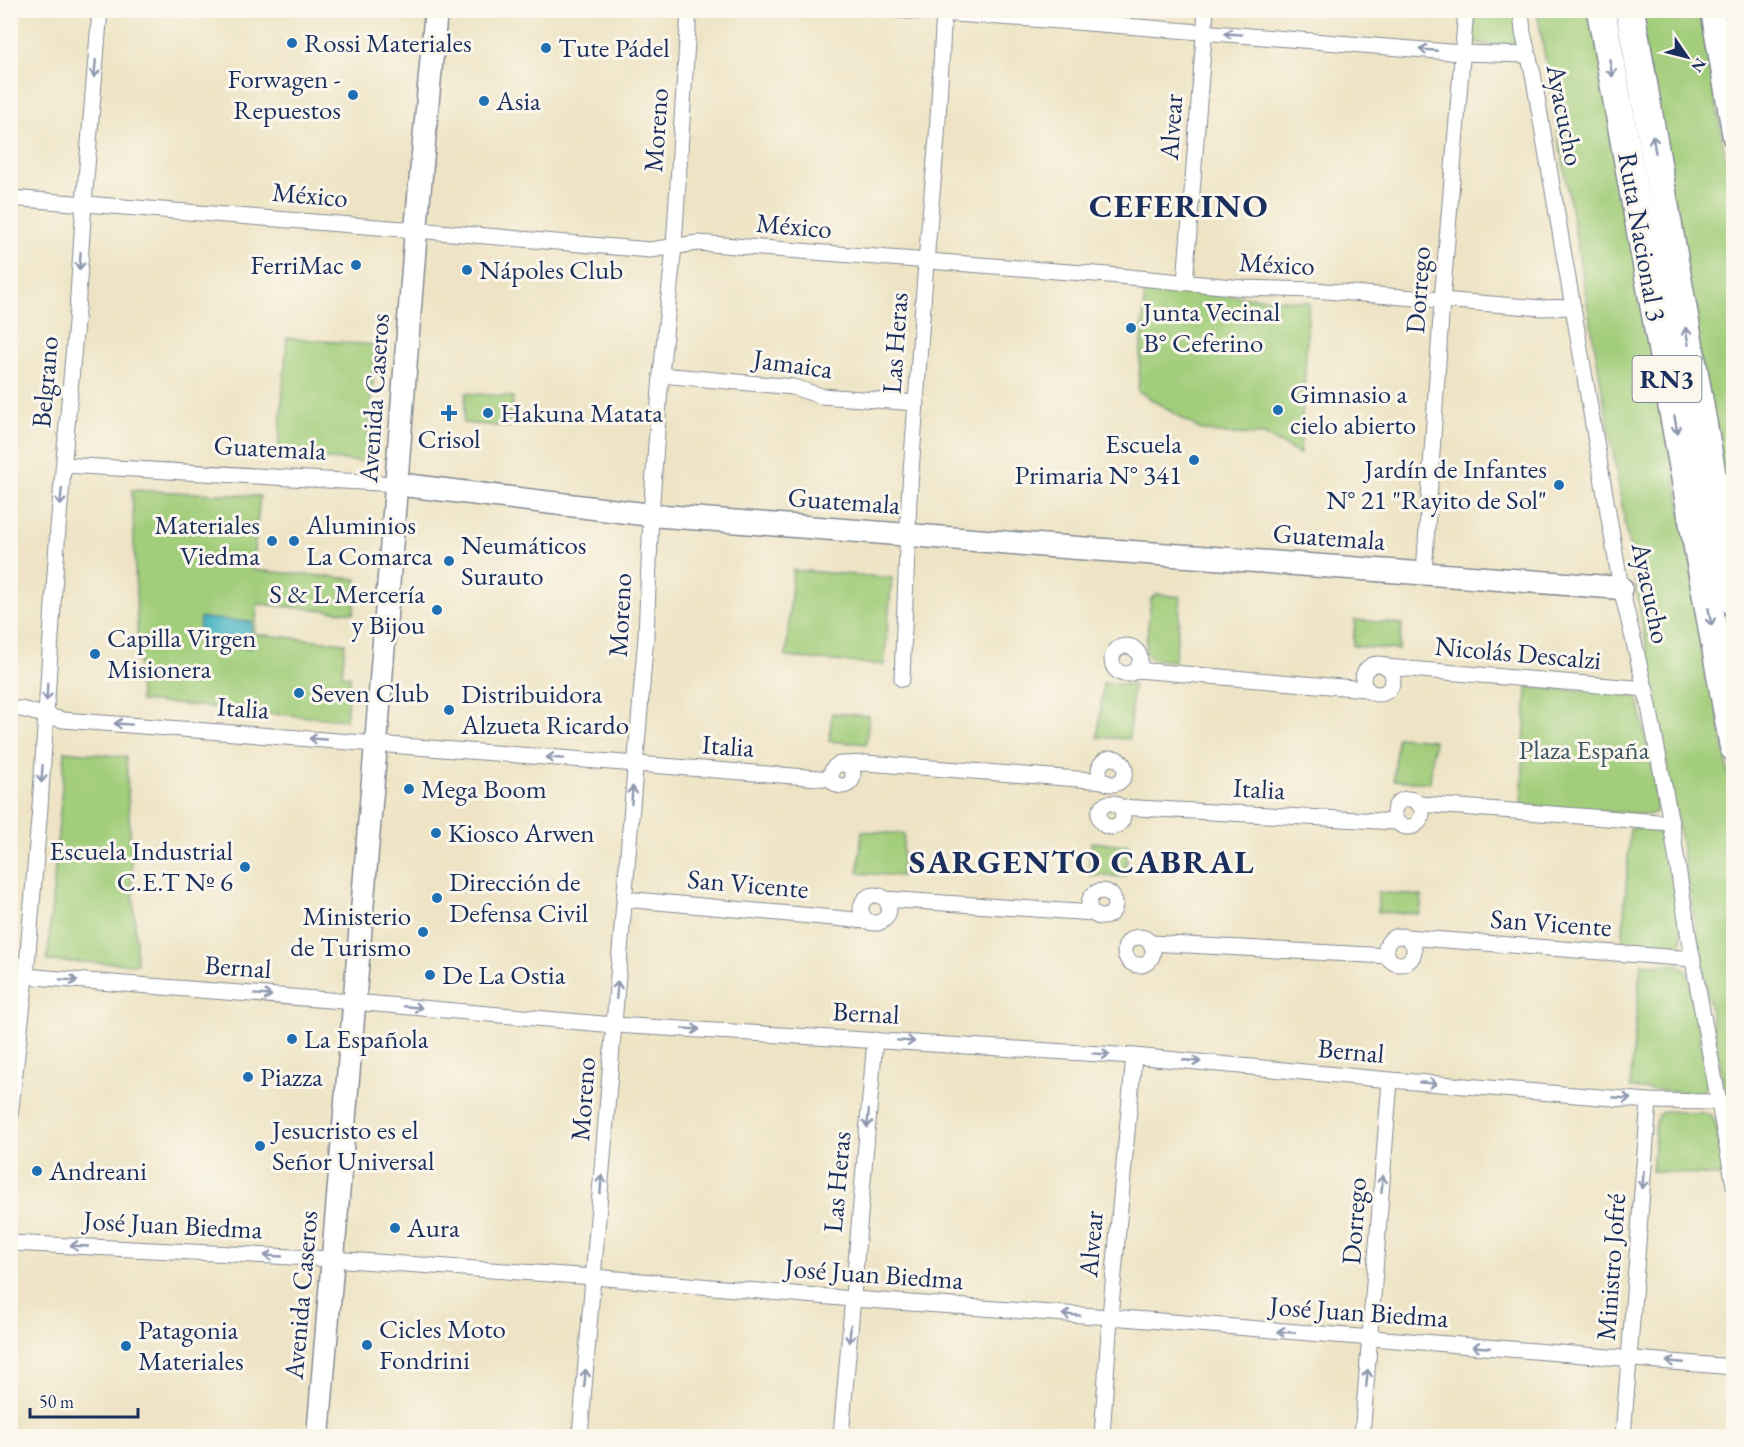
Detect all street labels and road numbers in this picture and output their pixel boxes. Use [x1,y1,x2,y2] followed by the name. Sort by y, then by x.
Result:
[1538,60,1592,169] street label: Ayacucho
[635,87,676,173] street label: Moreno
[1151,93,1190,162] street label: Alvear
[1610,150,1675,324] street label: Ruta Nacional 3
[271,174,349,215] street label: México
[755,205,833,246] street label: México
[1238,244,1316,283] street label: México
[1397,245,1438,335] street label: Dorrego
[874,291,916,395] street label: Las Heras
[350,312,397,485] street label: Avenida Caseros
[23,335,66,429] street label: Belgrano
[749,340,835,386] street label: Jamaica
[1632,356,1702,402] road number: RN3
[213,427,327,468] street label: Guatemala
[787,479,902,522] street label: Guatemala
[1272,515,1387,558] street label: Guatemala
[1624,538,1679,647] street label: Ayacucho
[600,572,639,658] street label: Moreno
[1433,628,1603,677] street label: Nicolás Descalzi
[216,688,271,727] street label: Italia
[701,726,756,765] street label: Italia
[1232,770,1286,807] street label: Italia
[686,861,810,906] street label: San Vicente
[1489,901,1613,944] street label: San Vicente
[203,947,273,986] street label: Bernal
[832,993,900,1032] street label: Bernal
[1316,1030,1386,1071] street label: Bernal
[562,1056,603,1142] street label: Moreno
[815,1130,858,1234] street label: Las Heras
[1333,1176,1374,1266] street label: Dorrego
[1588,1192,1633,1342] street label: Ministro Jofré
[81,1202,264,1247] street label: José Juan Biedma
[276,1209,325,1382] street label: Avenida Caseros
[1070,1209,1111,1280] street label: Alvear
[781,1250,965,1297] street label: José Juan Biedma
[1266,1288,1450,1335] street label: José Juan Biedma

